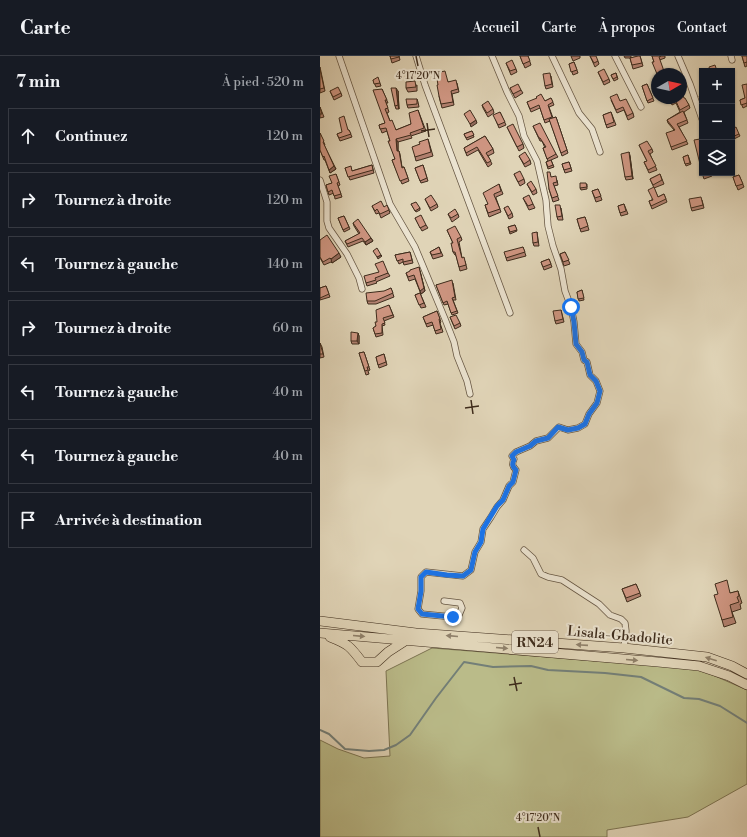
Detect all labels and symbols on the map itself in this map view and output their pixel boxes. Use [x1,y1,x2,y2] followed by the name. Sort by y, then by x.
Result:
[651,68,687,104] north arrow
[396,70,441,82] text: 4°17'20"N
[562,298,580,316] route start
[444,608,462,626] route end
[566,622,673,650] street label: Lisala-Gbadolite
[512,631,558,653] road number: RN24
[446,632,459,639] one-way arrow
[353,633,365,640] one-way arrow
[576,642,588,649] one-way arrow
[496,645,508,652] one-way arrow
[626,656,638,663] one-way arrow
[705,656,717,662] one-way arrow
[516,812,561,824] text: 4°17'20"N

